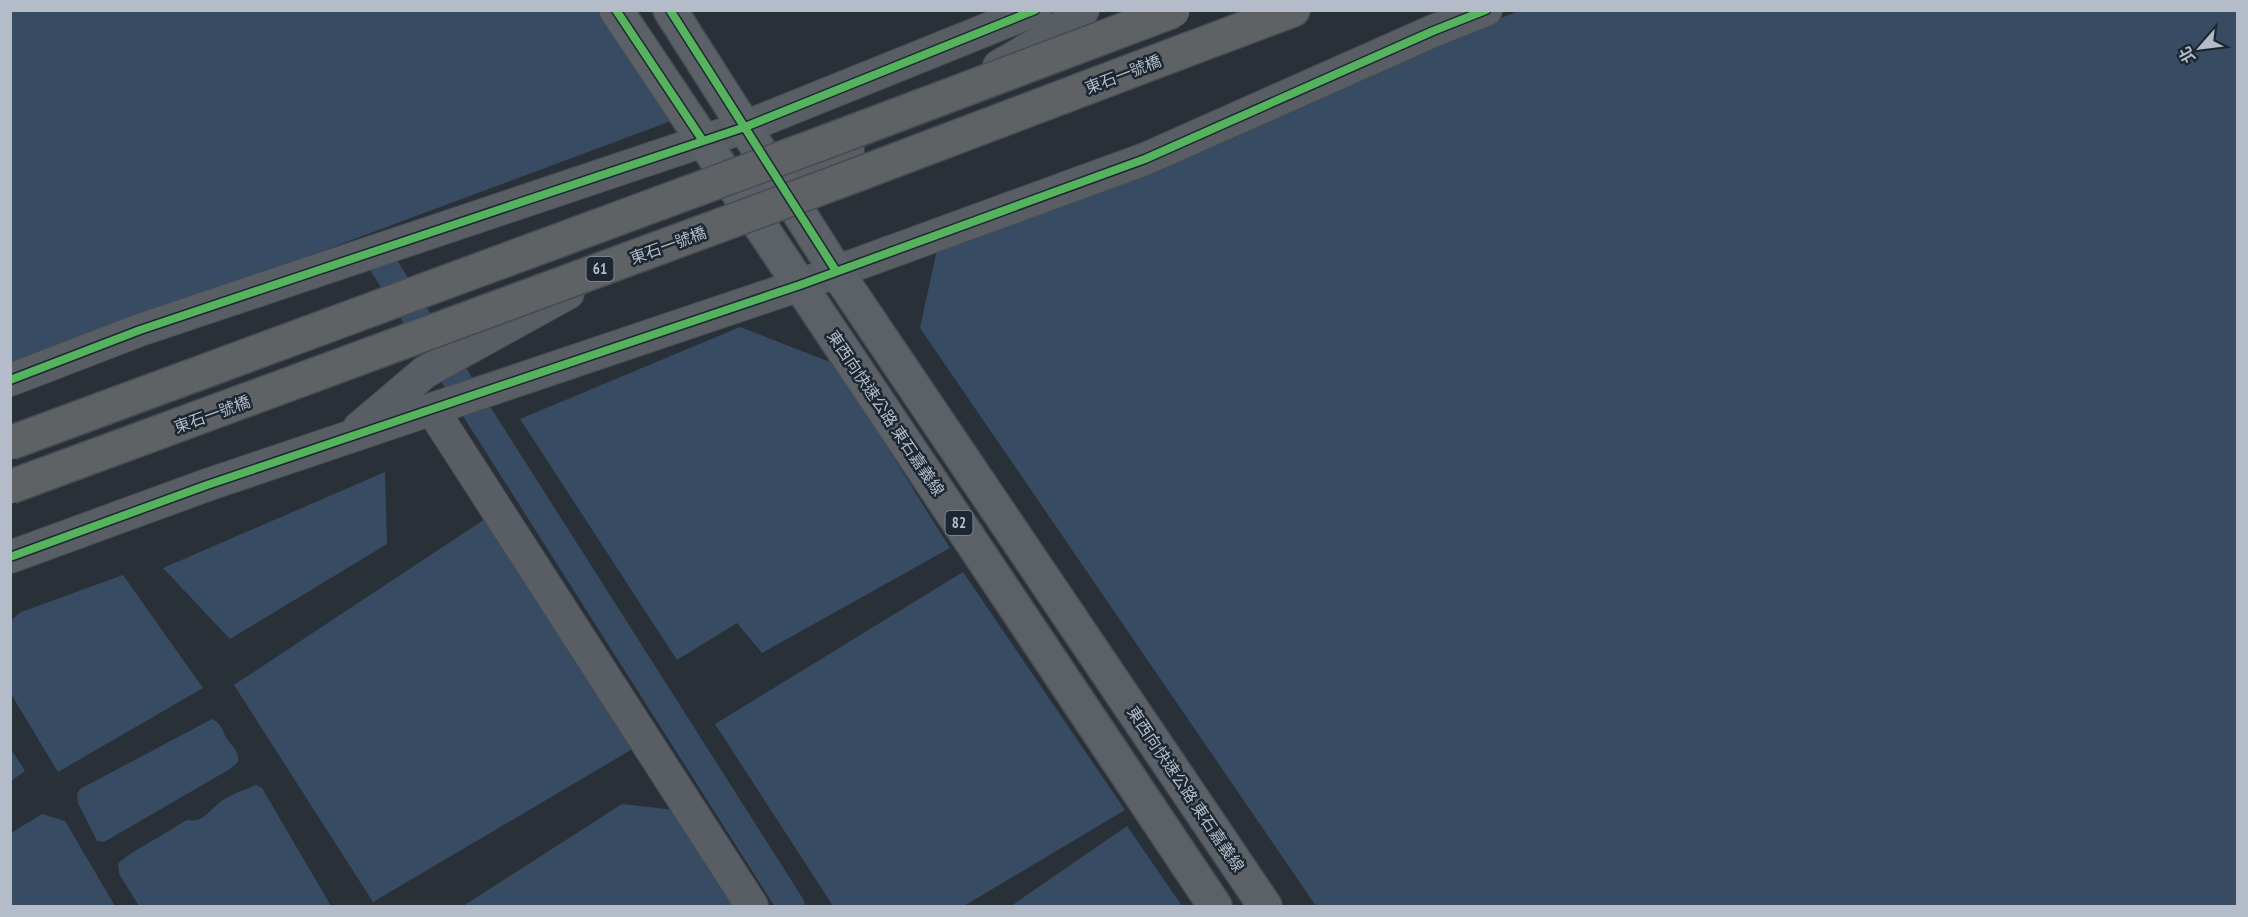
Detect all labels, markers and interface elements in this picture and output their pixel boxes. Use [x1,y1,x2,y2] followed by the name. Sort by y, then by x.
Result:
[2170,18,2230,78] north arrow
[2174,43,2199,67] text: 北
[1082,50,1164,98] street label: 東石一號橋
[627,222,709,268] street label: 東石一號橋
[586,257,614,281] road number: 61
[823,326,949,500] street label: 東西向快速公路 東石嘉義線
[171,391,253,437] street label: 東石一號橋
[946,511,972,535] road number: 82
[1123,702,1249,876] street label: 東西向快速公路 東石嘉義線

